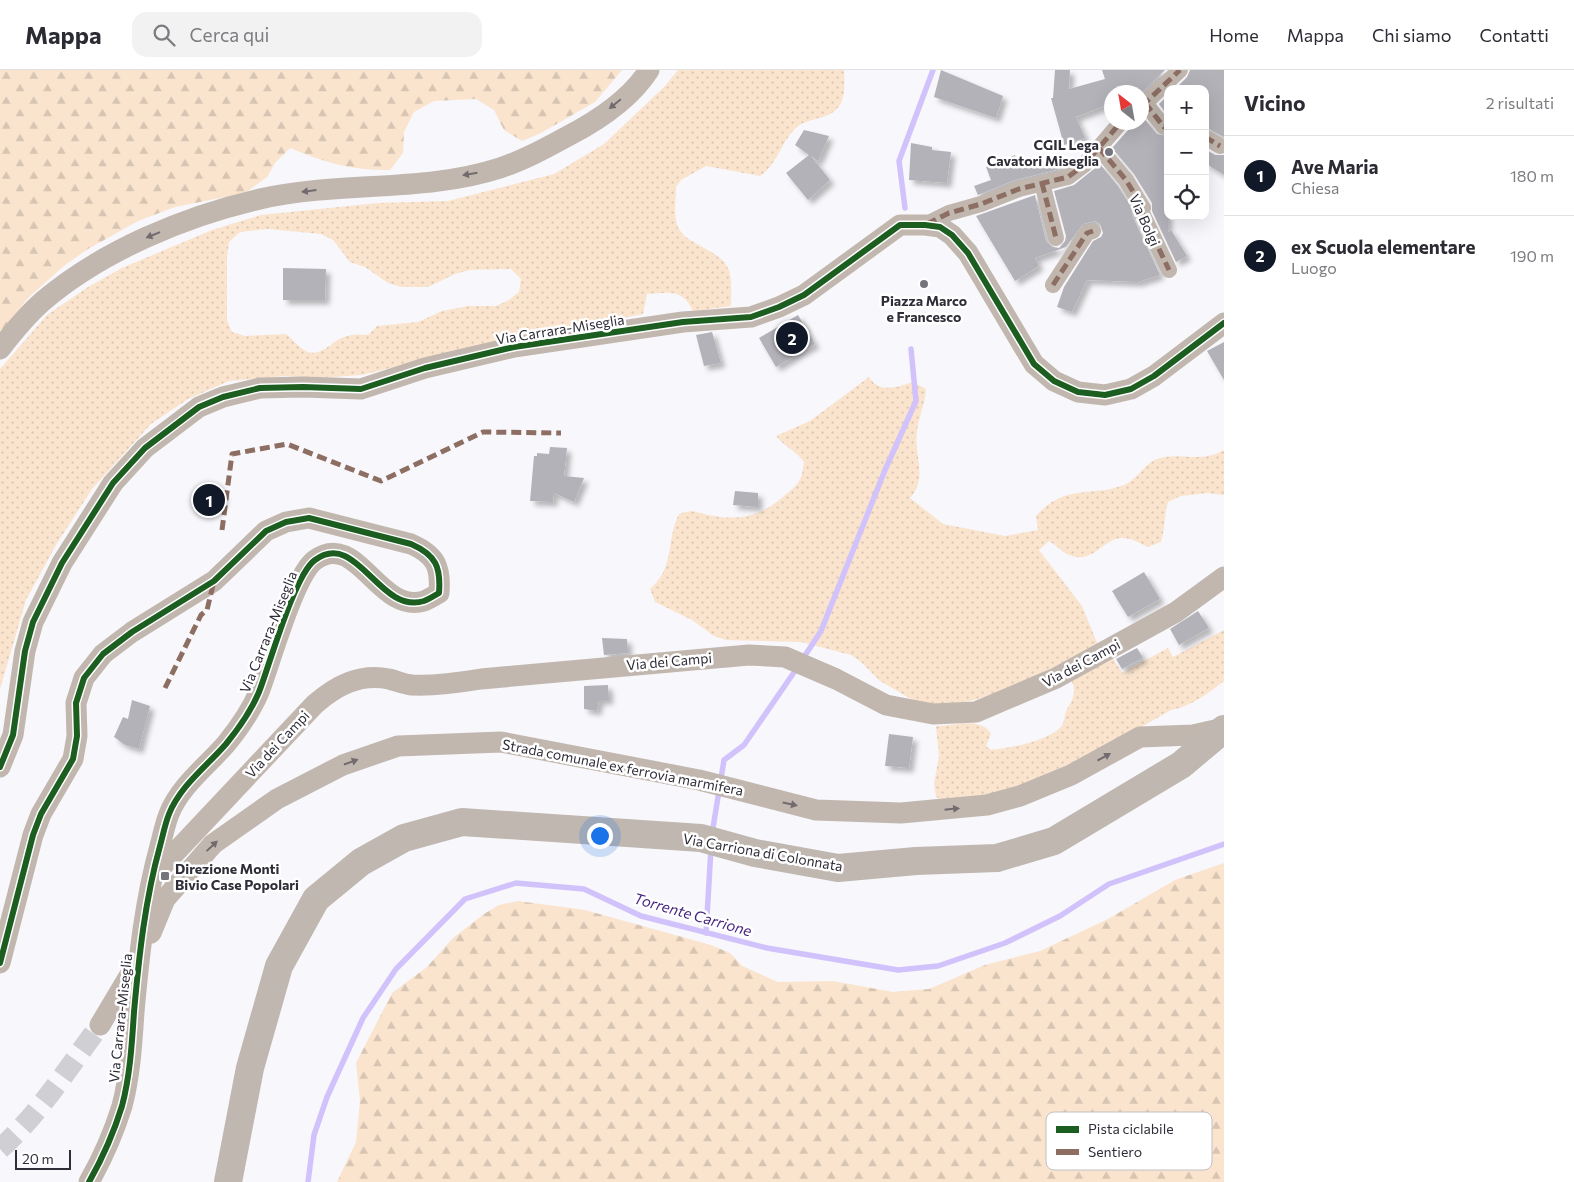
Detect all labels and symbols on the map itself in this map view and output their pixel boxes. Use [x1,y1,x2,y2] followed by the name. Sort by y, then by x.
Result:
[1104,85,1149,130] north arrow
[609,99,622,110] one-way arrow
[987,136,1099,169] place label: CGIL Lega Cavatori Miseglia
[1103,146,1115,158] marker: CGIL Lega Cavatori Miseglia
[462,171,478,179] one-way arrow
[301,187,317,195] one-way arrow
[1126,191,1164,249] street label: Via Bolgi
[146,232,160,240] one-way arrow
[918,278,930,290] marker: Piazza Marco e Francesco
[881,292,967,325] place label: Piazza Marco e Francesco
[494,310,626,348] street label: Via Carrara-Miseglia
[776,319,808,357] pin: 2
[193,481,225,519] pin: 1
[236,569,300,695] street label: Via Carrara-Miseglia
[1039,635,1123,691] street label: Via dei Campi
[625,649,713,673] street label: Via dei Campi
[241,707,313,781] street label: Via dei Campi
[501,735,745,799] street label: Strada comunale ex ferrovia marmifera
[1097,753,1112,761] one-way arrow
[344,758,359,766] one-way arrow
[783,800,798,808] one-way arrow
[944,805,960,813] one-way arrow
[587,823,613,849] your location
[682,830,844,874] street label: Via Carriona di Colonnata
[206,840,218,852] one-way arrow
[175,860,299,893] place label: Direzione Monti Bivio Case Popolari
[159,870,171,882] marker: Direzione Monti Bivio Case Popolari
[632,889,754,939] water label: Torrente Carrione
[105,952,135,1084] street label: Via Carrara-Miseglia
[1046,1112,1212,1170] legend
[1088,1120,1174,1137] text: Pista ciclabile
[1088,1143,1142,1160] text: Sentiero
[15,1147,71,1170] scale bar

